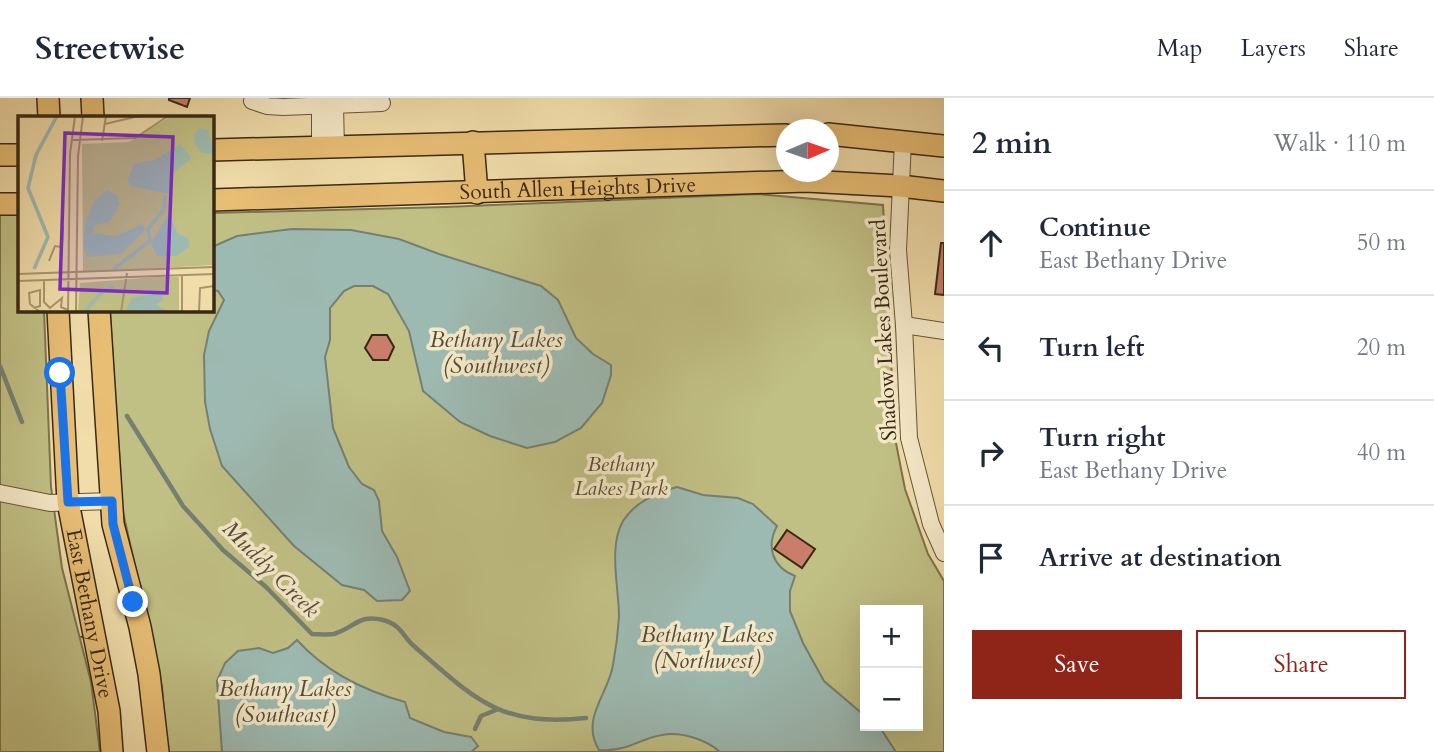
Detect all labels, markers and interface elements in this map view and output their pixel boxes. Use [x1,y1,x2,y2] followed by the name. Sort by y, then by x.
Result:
[35,26,185,71] text: Streetwise
[1157,32,1203,65] text: Map
[1241,32,1306,65] text: Layers
[1344,32,1399,65] text: Share
[18,116,214,312] inset map
[776,119,839,182] north arrow
[972,123,1052,164] text: 2 min
[1273,128,1406,159] text: Walk · 110 m
[459,170,696,207] street label: South Allen Heights Drive
[1039,210,1151,245] text: Continue
[864,218,904,442] street label: Shadow Lakes Boulevard
[972,224,1010,262] icon: ahead
[1357,227,1406,258] text: 50 m
[1039,245,1227,276] text: East Bethany Drive
[430,324,563,381] water label: Bethany Lakes (Southwest)
[972,329,1010,367] icon: left
[1039,330,1144,365] text: Turn left
[1357,332,1406,363] text: 20 m
[44,357,75,388] route start
[1039,420,1166,455] text: Turn right
[972,434,1010,472] icon: right
[1357,437,1406,468] text: 40 m
[574,450,668,503] park label: Bethany Lakes Park
[1039,455,1227,486] text: East Bethany Drive
[215,513,327,625] water label: Muddy Creek
[59,526,121,701] street label: East Bethany Drive
[972,539,1010,577] icon: arrive
[1039,540,1282,575] text: Arrive at destination
[117,586,148,617] route end
[860,605,923,731] map controls
[860,605,923,668] button: +
[641,619,774,676] water label: Bethany Lakes (Northwest)
[972,630,1182,699] button: Save
[1196,630,1406,699] button: Share
[860,668,923,731] button: −
[219,673,352,730] water label: Bethany Lakes (Southeast)

